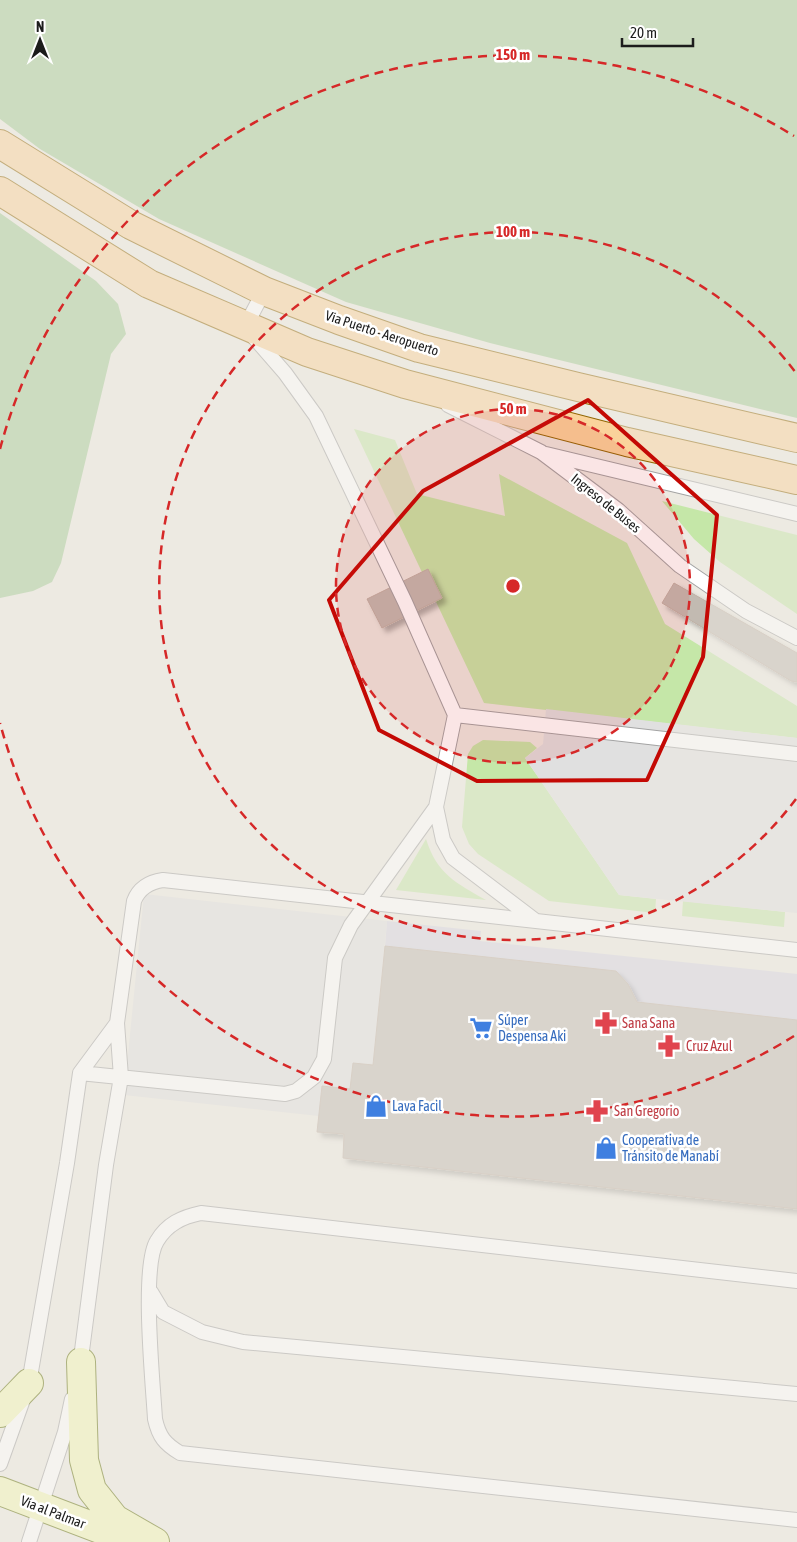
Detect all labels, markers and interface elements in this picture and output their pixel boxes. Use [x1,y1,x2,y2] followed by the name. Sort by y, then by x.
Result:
[15,15,65,65] north arrow
[622,15,693,47] scale bar
[36,19,44,35] text: N
[630,24,657,41] text: 20 m
[496,46,530,63] text: 150 m
[496,223,530,240] text: 100 m
[323,307,441,359] street label: Via Puerto - Aeropuerto
[500,400,527,417] text: 50 m
[568,470,644,536] street label: Ingreso de Buses
[504,577,522,595] centre of rings
[593,1010,619,1036] pharmacy icon: Sana Sana
[498,1012,566,1044] place label: Súper Despensa Aki
[468,1015,494,1041] supermarket icon: Súper Despensa Aki
[622,1015,675,1031] place label: Sana Sana
[656,1033,682,1059] pharmacy icon: Cruz Azul
[686,1038,733,1054] place label: Cruz Azul
[363,1093,389,1119] shop icon: Lava Facil
[392,1098,442,1114] place label: Lava Facil
[584,1098,610,1124] pharmacy icon: San Gregorio
[614,1103,679,1119] place label: San Gregorio
[622,1132,719,1164] place label: Cooperativa de Tránsito de Manabí
[593,1135,619,1161] shop icon: Cooperativa de Tránsito de Manabí
[18,1492,88,1532] street label: Vía al Palmar

